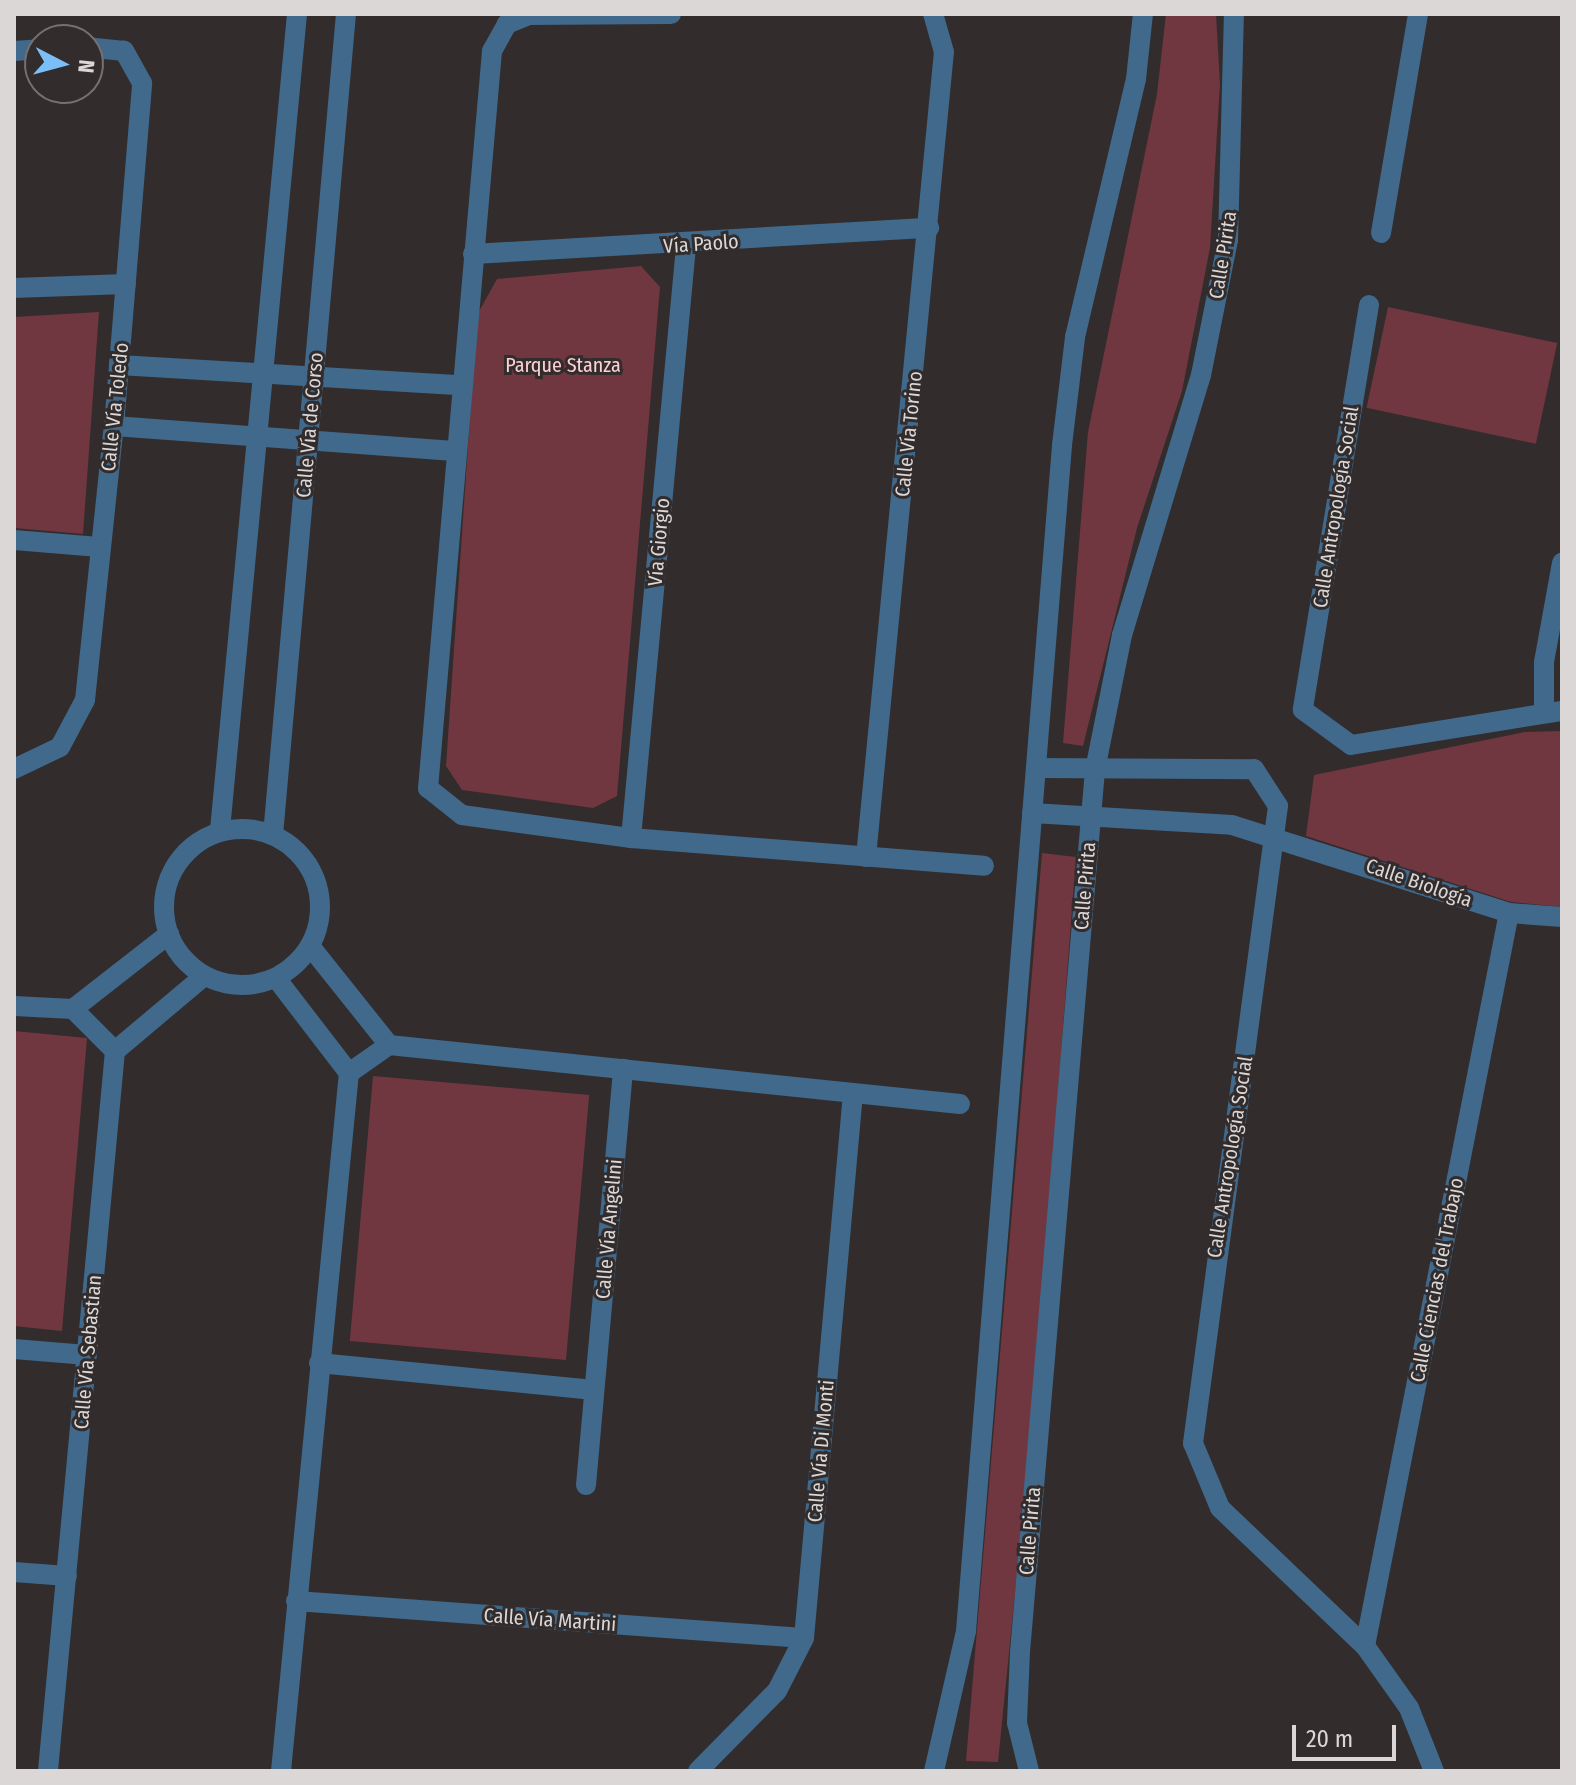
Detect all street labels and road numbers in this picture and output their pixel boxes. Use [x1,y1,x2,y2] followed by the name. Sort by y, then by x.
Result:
[1204,210,1242,300] street label: Calle Pirita
[663,229,739,259] street label: Vía Paolo
[96,341,134,473] street label: Calle Vía Toledo
[292,351,328,499] street label: Calle Vía de Corso
[890,370,928,498] street label: Calle Vía Torino
[1308,404,1364,610] street label: Calle Antropología Social
[643,497,675,587] street label: Vía Giorgio
[1069,841,1101,931] street label: Calle Pirita
[1363,854,1475,912] street label: Calle Biología
[1202,1054,1258,1260] street label: Calle Antropología Social
[591,1158,627,1300] street label: Calle Vía Angelini
[1405,1176,1469,1384] street label: Calle Ciencias del Trabajo
[69,1274,107,1430] street label: Calle Vía Sebastian
[803,1379,839,1523] street label: Calle Vía Di Monti
[1014,1486,1046,1576] street label: Calle Pirita
[483,1603,617,1637] street label: Calle Vía Martini

